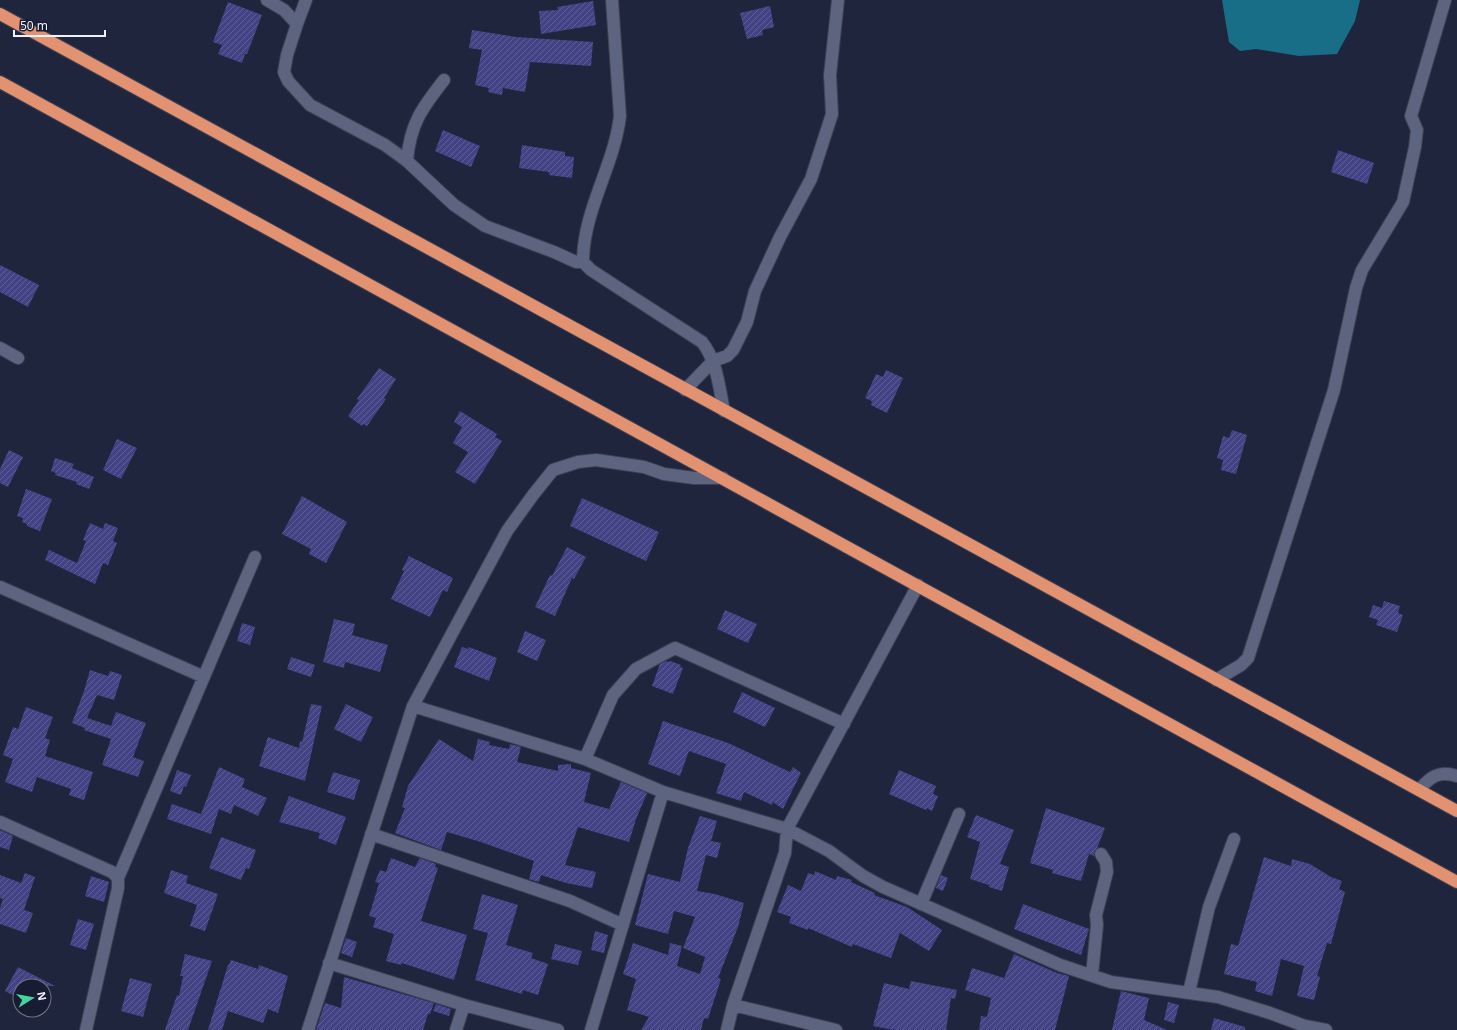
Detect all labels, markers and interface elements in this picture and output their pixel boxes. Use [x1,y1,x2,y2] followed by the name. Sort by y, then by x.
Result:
[14,12,105,38] scale bar
[20,17,48,34] text: 50 m
[12,978,52,1018] north arrow
[34,990,51,1002] text: N

